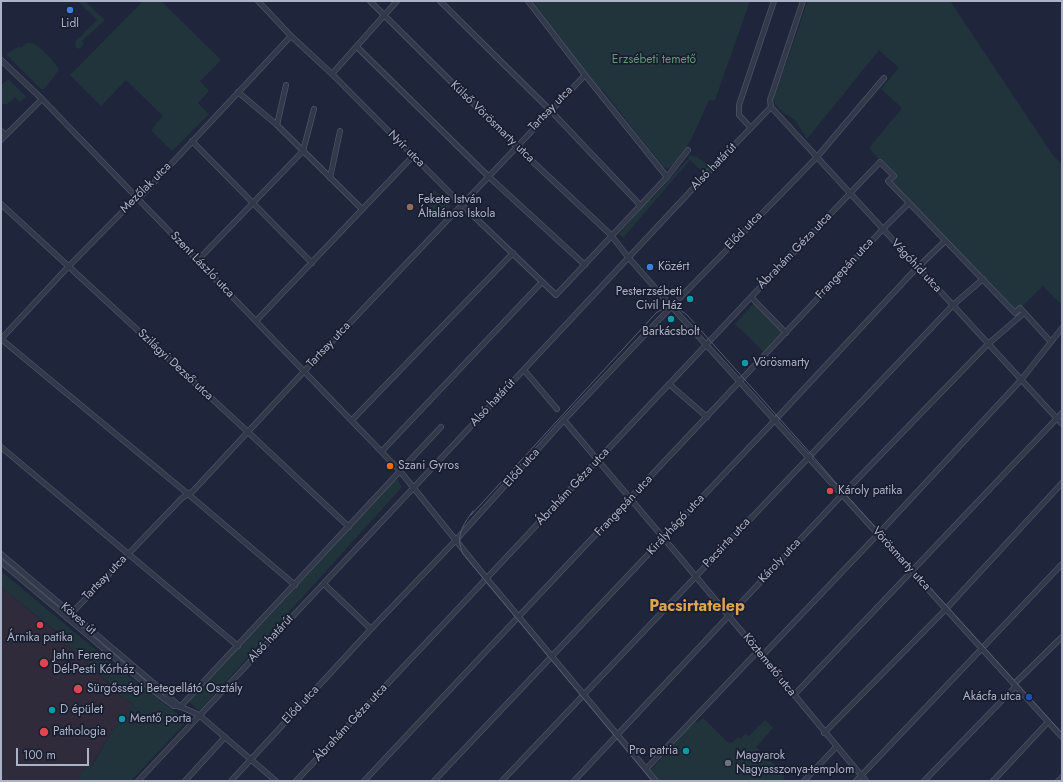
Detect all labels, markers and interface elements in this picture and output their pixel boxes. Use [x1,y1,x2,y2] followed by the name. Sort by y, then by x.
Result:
[65,5,75,15] marker: Lidl
[61,17,79,31] place label: Lidl
[612,53,696,67] park label: Erzsébeti temető
[447,78,537,166] street label: Külső Vörösmarty utca
[526,83,576,135] street label: Tartsay utca
[385,128,427,170] street label: Nyír utca
[688,141,740,193] street label: Alsó határút
[118,160,174,216] street label: Mezőlak utca
[418,193,495,221] place label: Fekete István Általános Iskola
[405,202,415,212] marker: Fekete István Általános Iskola
[722,209,766,253] street label: Előd utca
[755,210,835,292] street label: Ábrahám Géza utca
[167,229,237,301] street label: Szent László utca
[813,235,877,303] street label: Frangepán utca
[888,236,944,296] street label: Vágóhíd utca
[658,260,689,274] place label: Közért
[645,262,655,272] marker: Közért
[616,285,682,313] place label: Pesterzsébeti Civil Ház
[685,294,695,304] marker: Pesterzsébeti Civil Ház
[666,314,676,324] marker: Barkácsbolt
[304,319,354,371] street label: Tartsay utca
[642,325,700,339] place label: Barkácsbolt
[134,326,216,404] street label: Szilágyi Dezső utca
[753,356,809,370] place label: Vörösmarty
[740,358,750,368] marker: Vörösmarty
[467,376,519,430] street label: Alsó határút
[533,445,613,529] street label: Ábrahám Géza utca
[501,446,543,490] street label: Előd utca
[398,459,459,473] place label: Szani Gyros
[385,461,395,471] marker: Szani Gyros
[592,472,656,540] street label: Frangepán utca
[838,484,902,498] place label: Károly patika
[825,486,835,496] marker: Károly patika
[644,492,708,558] street label: Királyhágó utca
[700,515,754,571] street label: Pacsirta utca
[869,524,933,594] street label: Vörösmarty utca
[756,536,804,586] street label: Károly utca
[80,552,130,604] street label: Tartsay utca
[649,597,745,617] district label: Pacsirtatelep
[58,600,98,638] street label: Köves út
[245,612,297,666] street label: Alsó határút
[35,620,45,630] marker: Árnika patika
[7,631,73,645] place label: Árnika patika
[739,631,799,699] street label: Köztemető utca
[53,649,134,677] place label: Jahn Ferenc Dél-Pesti Kórház
[38,657,50,669] marker: Jahn Ferenc Dél-Pesti Kórház
[311,681,391,765] street label: Ábrahám Géza utca
[87,682,243,696] place label: Sürgősségi Betegellátó Osztály
[72,683,84,695] marker: Sürgősségi Betegellátó Osztály
[280,683,322,727] street label: Előd utca
[963,690,1021,704] place label: Akácfa utca
[1024,692,1034,702] marker: Akácfa utca
[60,703,103,717] place label: D épület
[47,705,57,715] marker: D épület
[130,712,191,726] place label: Mentő porta
[117,714,127,724] marker: Mentő porta
[53,725,106,739] place label: Pathologia
[38,726,50,738] marker: Pathologia
[18,740,91,766] scale bar
[629,744,678,758] place label: Pro patria
[23,746,56,764] text: 100 m
[681,746,691,756] marker: Pro patria
[736,749,854,777] place label: Magyarok Nagyasszonya-templom
[723,758,733,768] marker: Magyarok Nagyasszonya-templom

